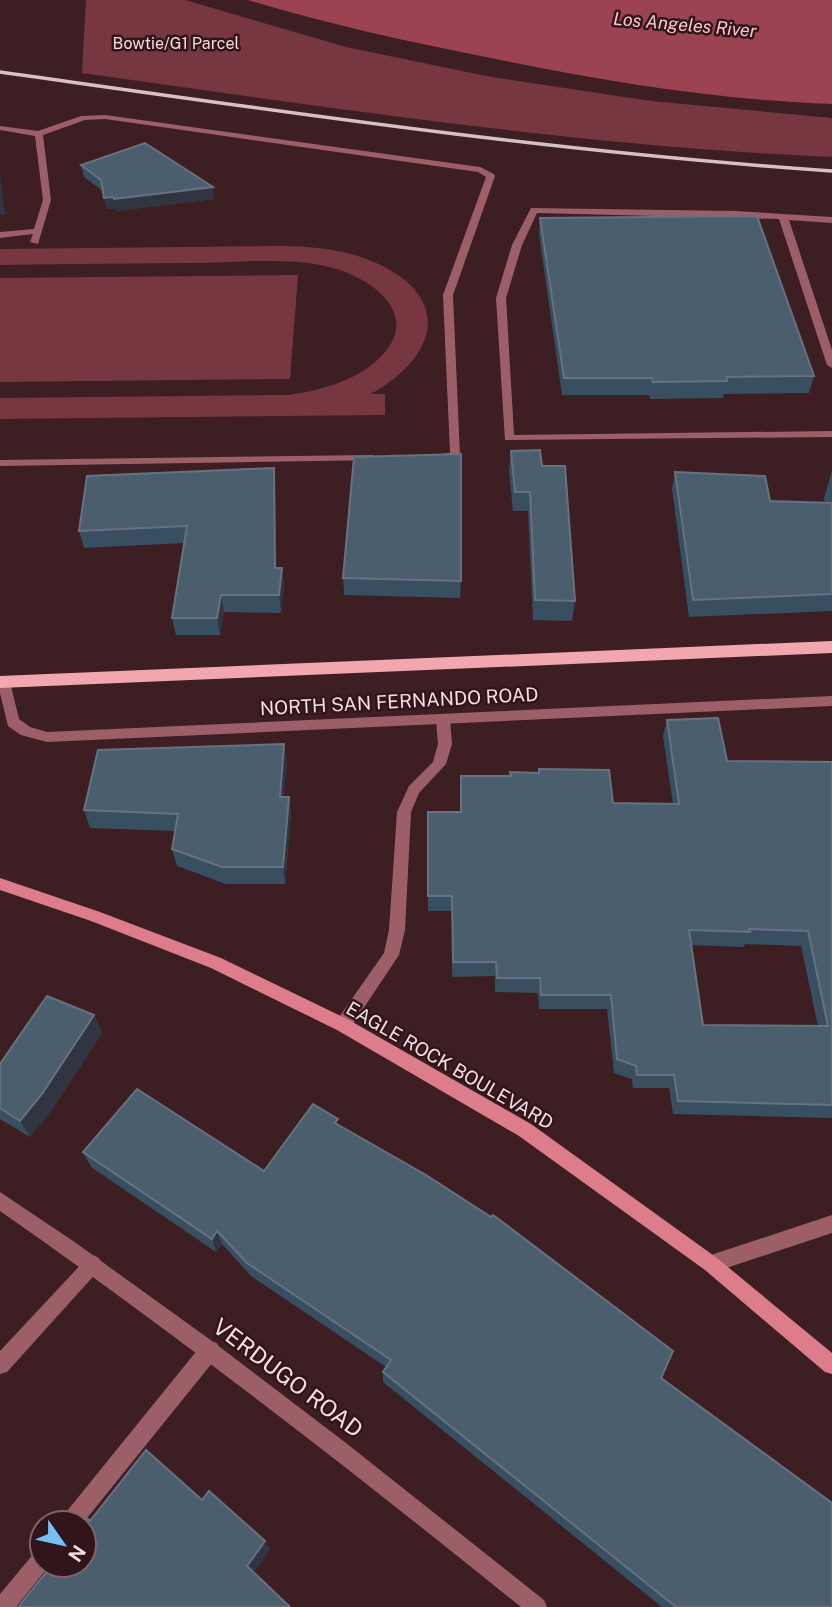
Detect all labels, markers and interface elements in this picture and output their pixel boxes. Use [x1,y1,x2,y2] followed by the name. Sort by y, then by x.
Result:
[612,8,758,41] water label: Los Angeles River
[113,34,240,53] park label: Bowtie/G1 Parcel
[259,683,539,719] street label: NORTH SAN FERNANDO ROAD
[342,997,558,1133] street label: EAGLE ROCK BOULEVARD
[208,1312,369,1443] street label: VERDUGO ROAD
[28,1509,98,1579] north arrow
[64,1541,90,1566] text: N

